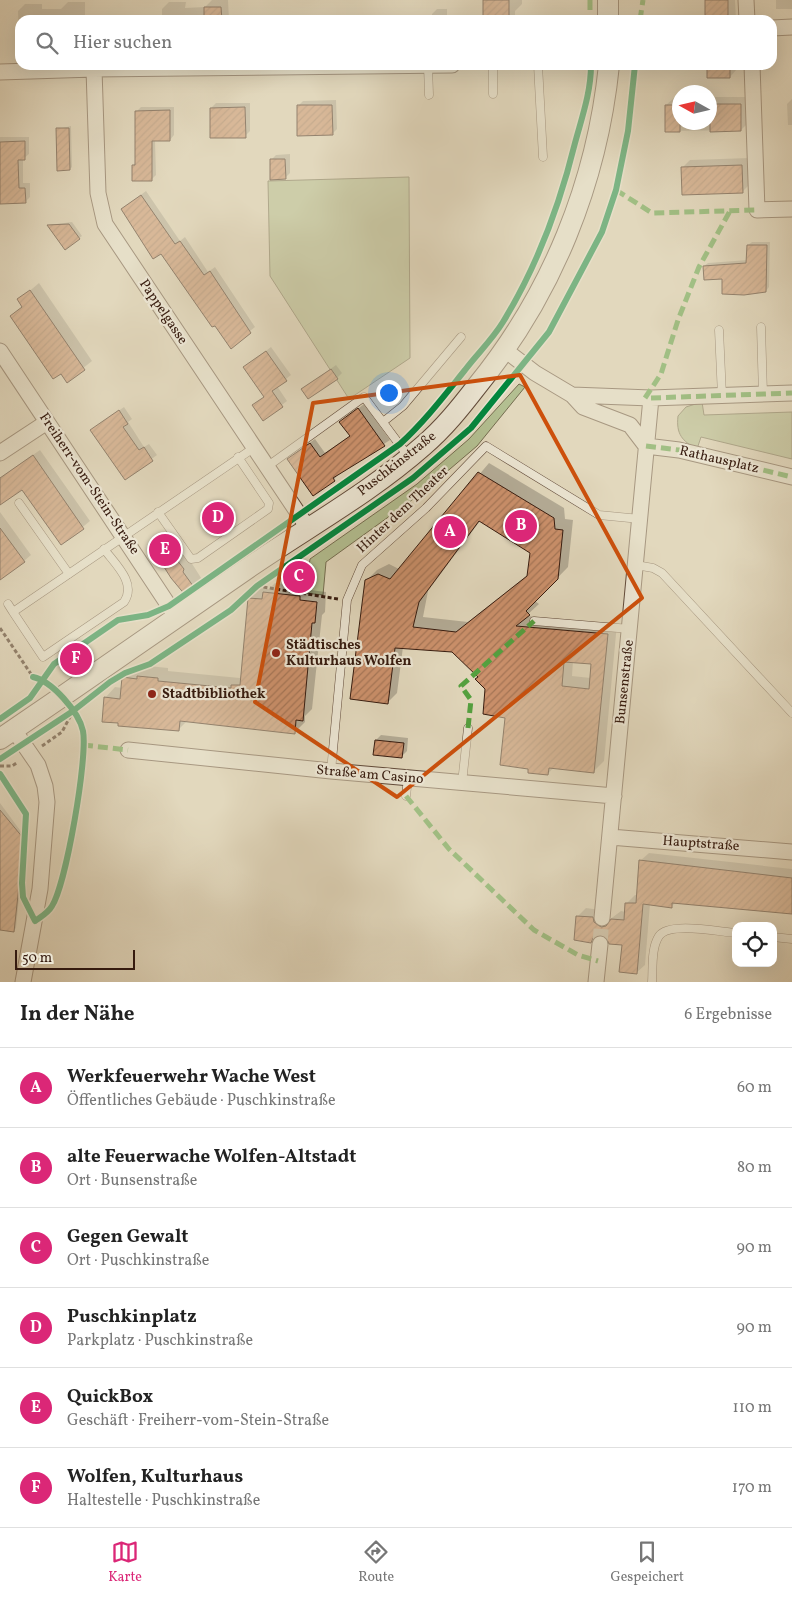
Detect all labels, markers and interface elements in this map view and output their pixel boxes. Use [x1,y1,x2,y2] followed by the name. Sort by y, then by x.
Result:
[15,15,777,70] search box
[33,29,61,57] icon: search
[73,30,172,56] text: Hier suchen
[672,85,717,130] north arrow
[134,276,192,349] street label: Pappelgasse
[376,380,402,406] your location
[34,409,144,559] street label: Freiherr-vom-Stein-Straße
[354,427,441,501] street label: Puschkinstraße
[677,442,761,478] street label: Rathausplatz
[353,462,453,558] street label: Hinter dem Theater
[202,499,234,537] pin: D
[505,507,537,545] pin: B
[434,513,466,551] pin: A
[149,531,181,569] pin: E
[283,558,315,596] pin: C
[286,636,412,671] place label: Städtisches Kulturhaus Wolfen
[611,639,639,725] street label: Bunsenstraße
[60,640,92,678] pin: F
[270,647,282,659] marker: Städtisches Kulturhaus Wolfen
[162,685,266,704] place label: Stadtbibliothek
[146,688,158,700] marker: Stadtbibliothek
[316,761,424,789] street label: Straße am Casino
[662,832,740,856] street label: Hauptstraße
[732,922,777,967] map controls
[732,922,777,967] button: locate
[15,947,135,970] scale bar
[22,949,52,968] text: 50 m
[20,1000,135,1029] text: In der Nähe
[684,1004,772,1026] text: 6 Ergebnisse
[67,1064,316,1090] text: Werkfeuerwehr Wache West
[30,1077,42,1099] text: A
[737,1077,772,1099] text: 60 m
[67,1090,336,1112] text: Öffentliches Gebäude · Puschkinstraße
[67,1144,356,1170] text: alte Feuerwache Wolfen-Altstadt
[31,1157,41,1179] text: B
[737,1157,772,1179] text: 80 m
[67,1170,197,1192] text: Ort · Bunsenstraße
[67,1224,189,1250] text: Gegen Gewalt
[31,1237,41,1259] text: C
[736,1237,772,1259] text: 90 m
[67,1250,209,1272] text: Ort · Puschkinstraße
[67,1304,197,1330] text: Puschkinplatz
[30,1317,42,1339] text: D
[736,1317,772,1339] text: 90 m
[67,1330,253,1352] text: Parkplatz · Puschkinstraße
[67,1384,153,1410] text: QuickBox
[31,1397,41,1419] text: E
[733,1397,772,1419] text: 110 m
[67,1410,329,1432] text: Geschäft · Freiherr-vom-Stein-Straße
[67,1464,243,1490] text: Wolfen, Kulturhaus
[31,1477,41,1499] text: F
[732,1477,772,1499] text: 170 m
[67,1490,260,1512] text: Haltestelle · Puschkinstraße
[108,1538,142,1587] tab: Karte
[358,1538,394,1587] tab: Route
[610,1538,684,1587] tab: Gespeichert

